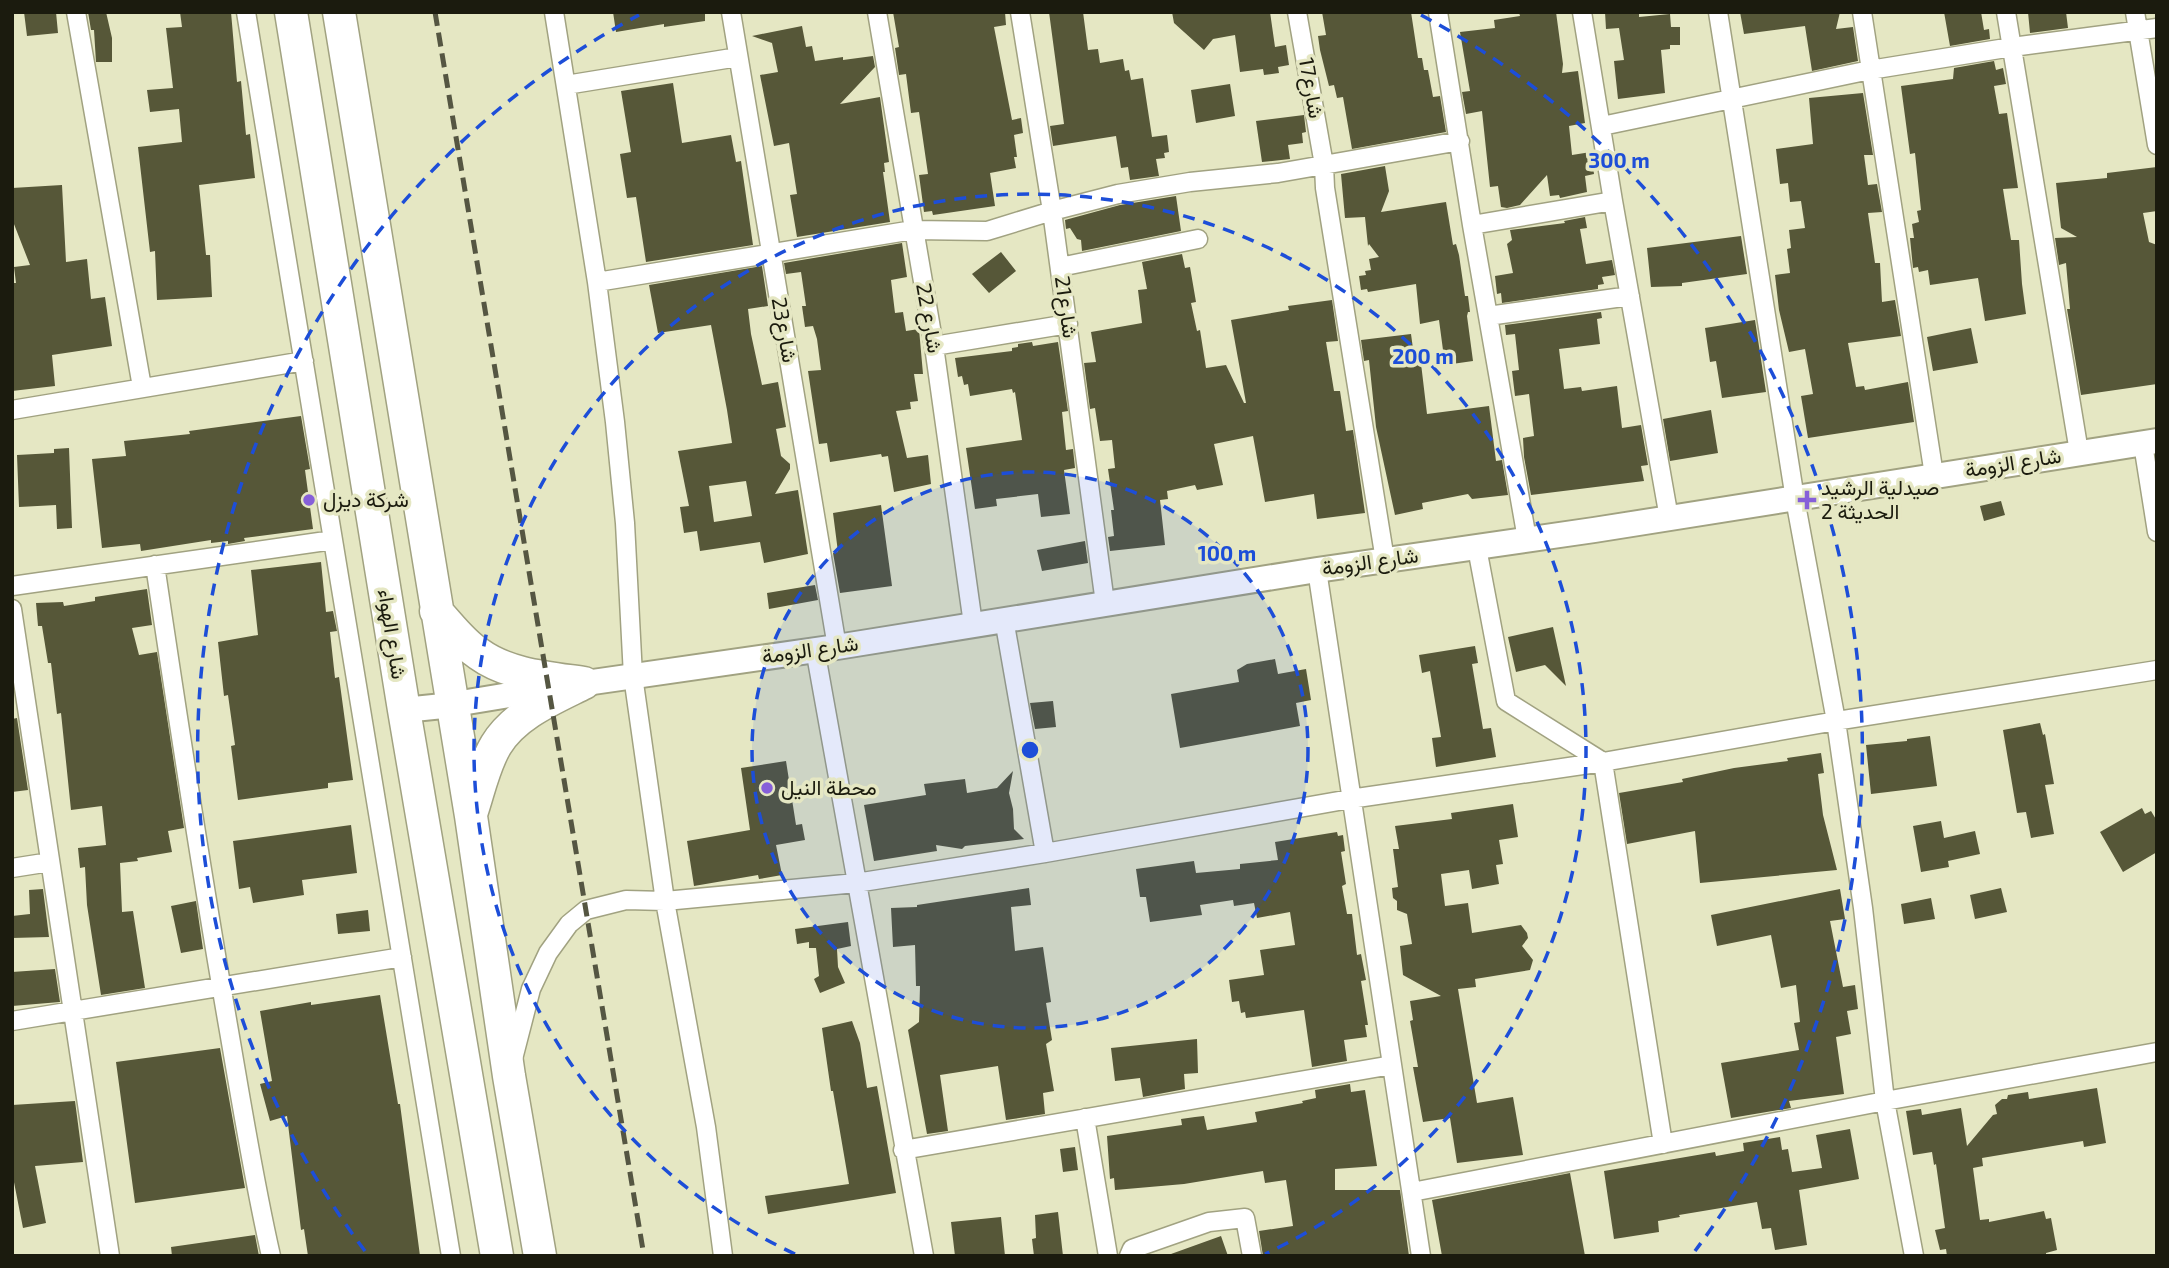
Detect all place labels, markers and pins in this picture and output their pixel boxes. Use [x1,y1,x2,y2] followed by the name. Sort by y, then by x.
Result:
[1821,474,1939,524] place label: صيدلية الرشيد الحديثة 2
[323,486,409,513] place label: شركة ديزل
[301,492,317,508] marker: شركة ديزل
[1799,492,1815,508] marker: صيدلية الرشيد الحديثة 2
[1018,738,1042,762] centre of rings
[781,774,877,800] place label: محطة النيل
[759,780,775,796] marker: محطة النيل

